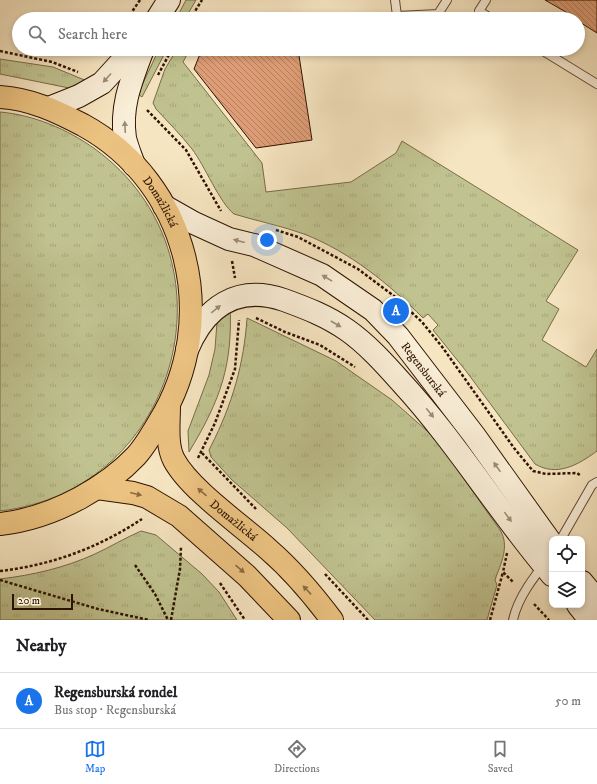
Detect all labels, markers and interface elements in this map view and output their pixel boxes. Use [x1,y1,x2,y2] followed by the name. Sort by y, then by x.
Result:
[12,12,585,56] search box
[26,23,48,45] icon: search
[58,25,127,44] text: Search here
[102,73,111,83] one-way arrow
[121,121,128,133] one-way arrow
[139,173,181,231] street label: Domažlická
[257,230,277,250] your location
[233,238,245,244] one-way arrow
[321,275,333,282] one-way arrow
[383,296,409,326] pin: A
[211,304,222,313] one-way arrow
[331,320,342,327] one-way arrow
[397,339,450,401] street label: Regensburská
[425,408,434,419] one-way arrow
[493,462,501,472] one-way arrow
[197,488,207,497] one-way arrow
[129,491,142,497] one-way arrow
[206,497,261,545] street label: Domažlická
[504,512,512,522] one-way arrow
[549,536,585,608] map controls
[549,536,585,572] button: locate
[234,565,245,574] one-way arrow
[549,572,585,608] button: layers
[303,585,312,595] one-way arrow
[12,592,73,611] scale bar
[18,594,40,608] text: 20 m
[16,635,66,657] text: Nearby
[54,683,177,702] text: Regensburská rondel
[25,693,33,709] text: A
[555,693,581,709] text: 50 m
[54,702,176,718] text: Bus stop · Regensburská
[84,738,106,776] tab: Map
[274,738,320,776] tab: Directions
[488,738,513,776] tab: Saved

